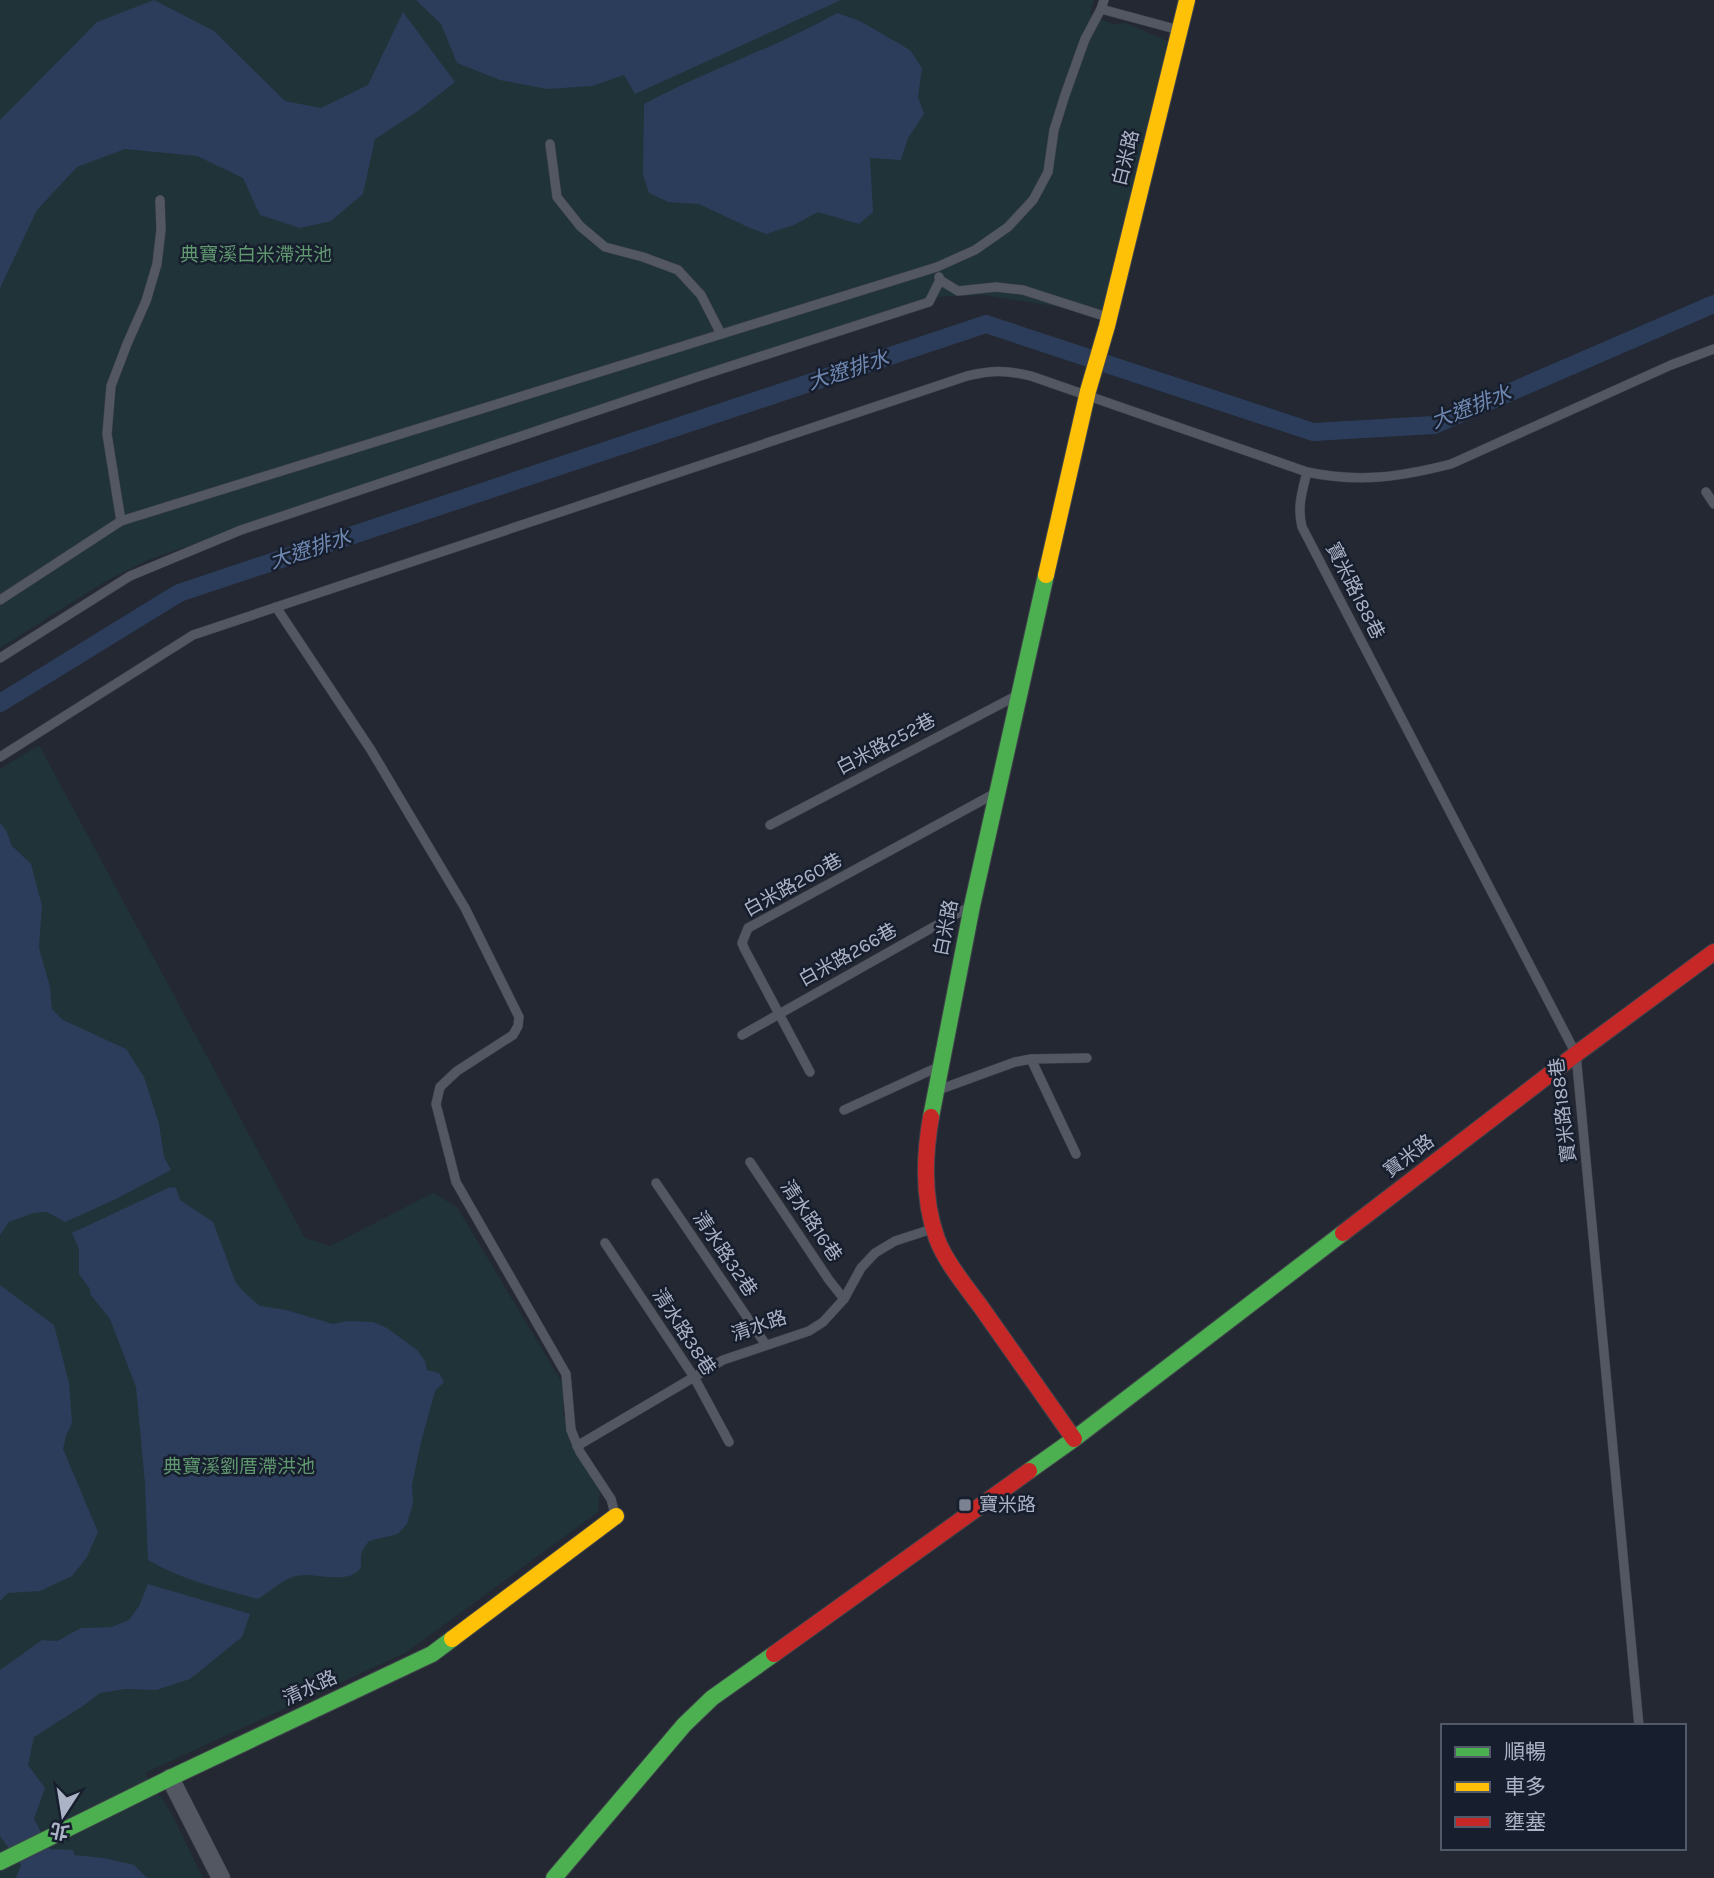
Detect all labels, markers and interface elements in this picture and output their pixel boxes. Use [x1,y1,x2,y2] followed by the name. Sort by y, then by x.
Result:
[1108,128,1144,188] street label: 白米路
[180,244,332,266] park label: 典寶溪白米滯洪池
[804,345,893,394] water label: 大遼排水
[1427,380,1515,433] water label: 大遼排水
[266,524,355,573] water label: 大遼排水
[1321,539,1389,643] street label: 寶米路188巷
[833,709,939,779] street label: 白米路252巷
[740,849,846,921] street label: 白米路260巷
[930,898,962,958] street label: 白米路
[795,919,901,991] street label: 白米路266巷
[1546,1056,1580,1164] street label: 寶米路188巷
[1380,1130,1438,1182] street label: 寶米路
[776,1176,846,1266] street label: 清水路16巷
[688,1207,762,1301] street label: 清水路32巷
[648,1285,720,1379] street label: 清水路38巷
[728,1306,790,1346] street label: 清水路
[163,1456,315,1478] park label: 典寶溪劉厝滯洪池
[979,1494,1036,1516] place label: 寶米路
[957,1497,973,1513] marker: 寶米路
[280,1666,340,1710] street label: 清水路
[1441,1724,1686,1850] legend
[1504,1740,1546,1764] text: 順暢
[1504,1775,1546,1799] text: 車多
[28,1780,98,1850] north arrow
[1504,1810,1546,1834] text: 壅塞
[48,1818,71,1843] text: 北

